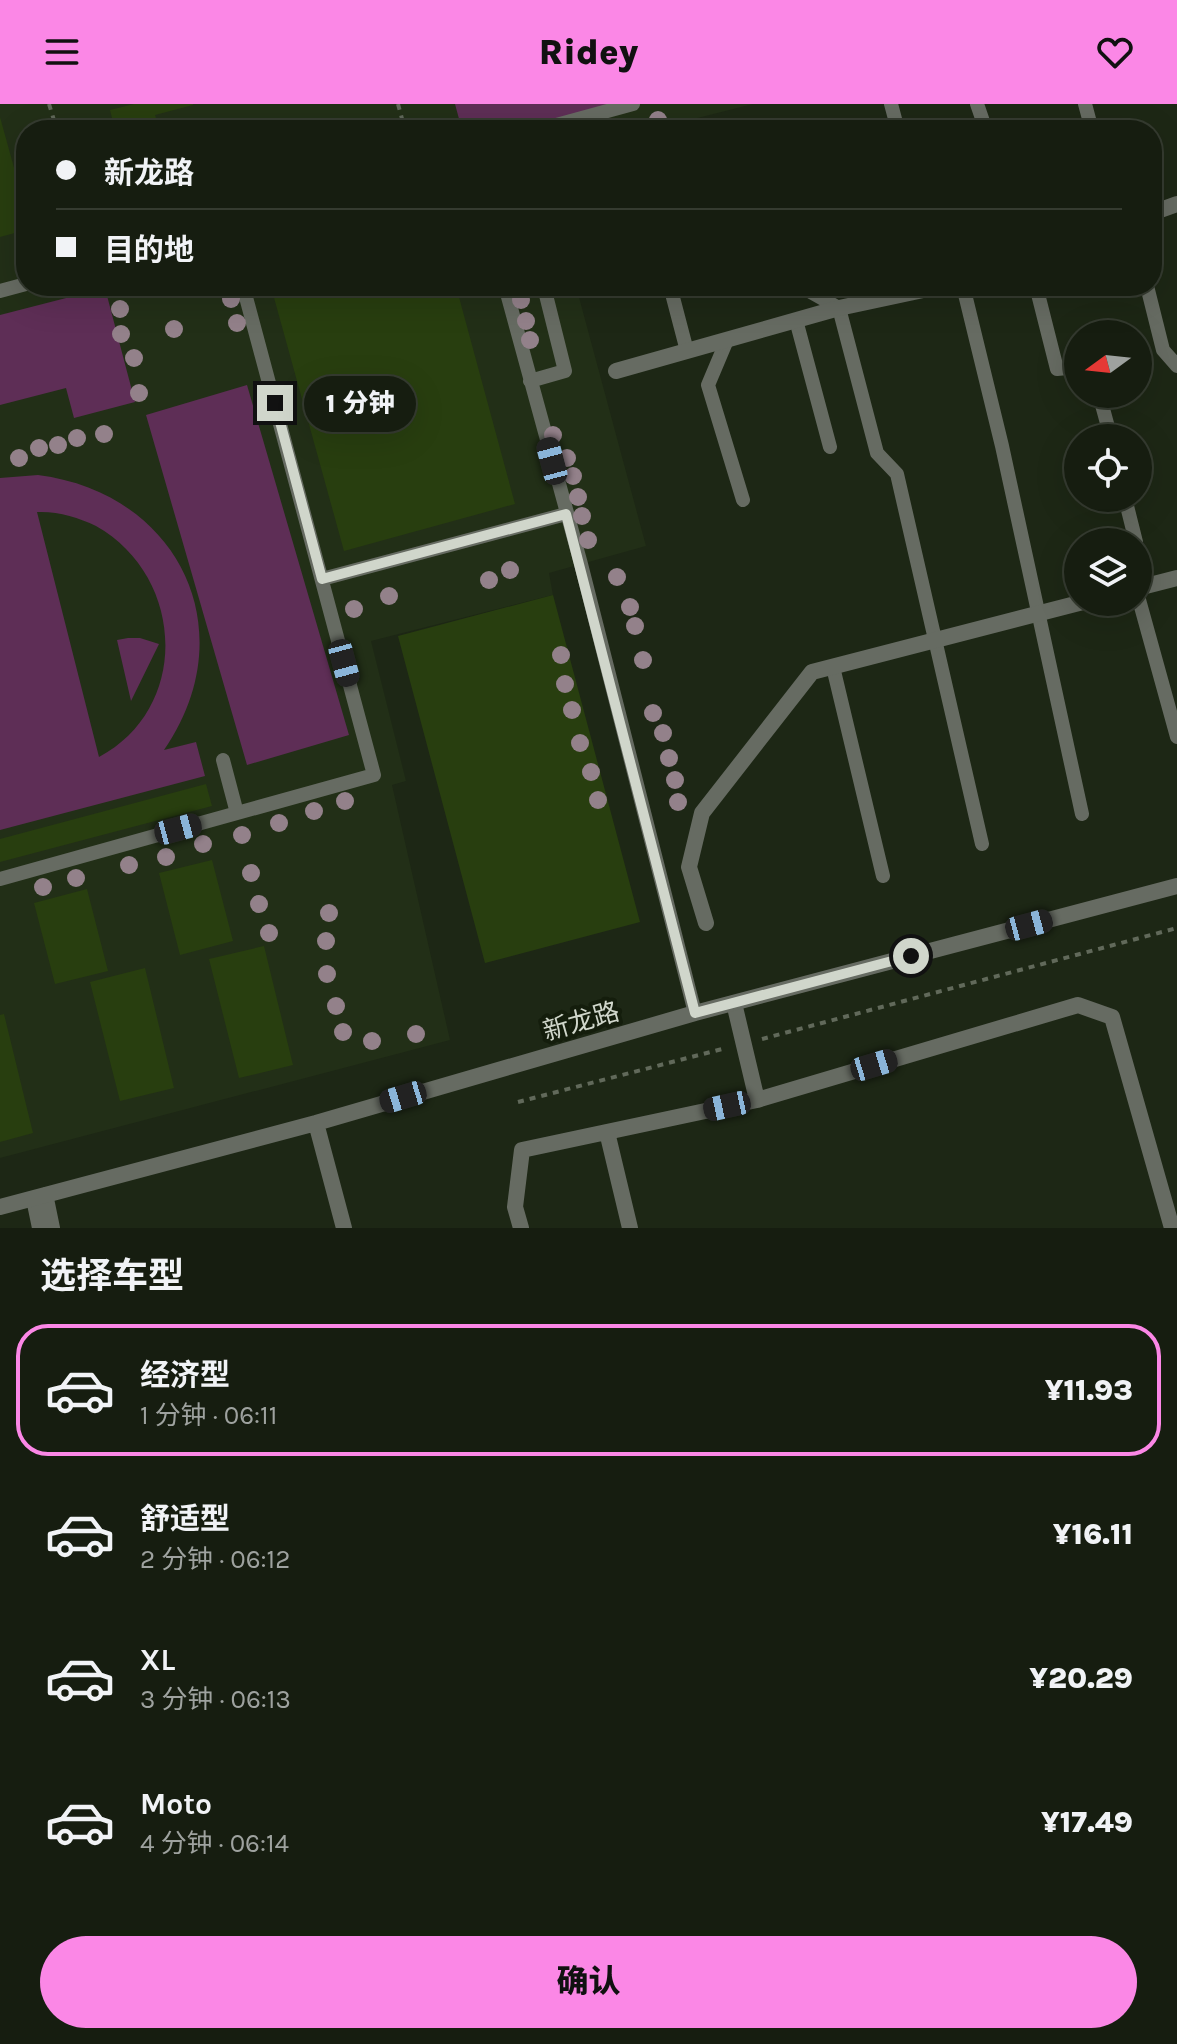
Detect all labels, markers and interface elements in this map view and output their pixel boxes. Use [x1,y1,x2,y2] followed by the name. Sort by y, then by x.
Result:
[40,30,84,74] icon: menu
[1093,30,1137,74] icon: heart
[539,31,638,73] text: Ridey
[104,155,194,191] text: 新龙路
[104,232,194,268] text: 目的地
[1064,320,1152,408] north arrow
[1064,320,1152,616] map controls
[303,375,415,431] callout: 1 分钟
[257,385,293,421] route end
[326,388,395,419] text: 1 分钟
[1064,424,1152,512] button: locate
[534,435,570,487] car
[1064,528,1152,616] button: layers
[326,637,362,689] car
[152,811,204,847] car
[1003,907,1055,943] car
[893,938,929,974] route start
[539,996,623,1047] street label: 新龙路
[848,1047,900,1083] car
[377,1079,429,1115] car
[701,1089,753,1123] car
[40,1255,184,1297] text: 选择车型
[44,1354,116,1426] icon: car
[140,1357,230,1393] text: 经济型
[1045,1372,1133,1408] text: ¥11.93
[140,1400,277,1431] text: 1 分钟 · 06:11
[44,1498,116,1570] icon: car
[140,1501,230,1537] text: 舒适型
[1053,1516,1133,1552] text: ¥16.11
[140,1544,290,1575] text: 2 分钟 · 06:12
[44,1642,116,1714] icon: car
[140,1642,175,1678] text: XL
[1029,1660,1133,1696] text: ¥20.29
[140,1684,291,1715] text: 3 分钟 · 06:13
[44,1786,116,1858] icon: car
[140,1786,212,1822] text: Moto
[1041,1804,1133,1840] text: ¥17.49
[140,1828,289,1859] text: 4 分钟 · 06:14
[40,1936,1137,2028] button: 确认

